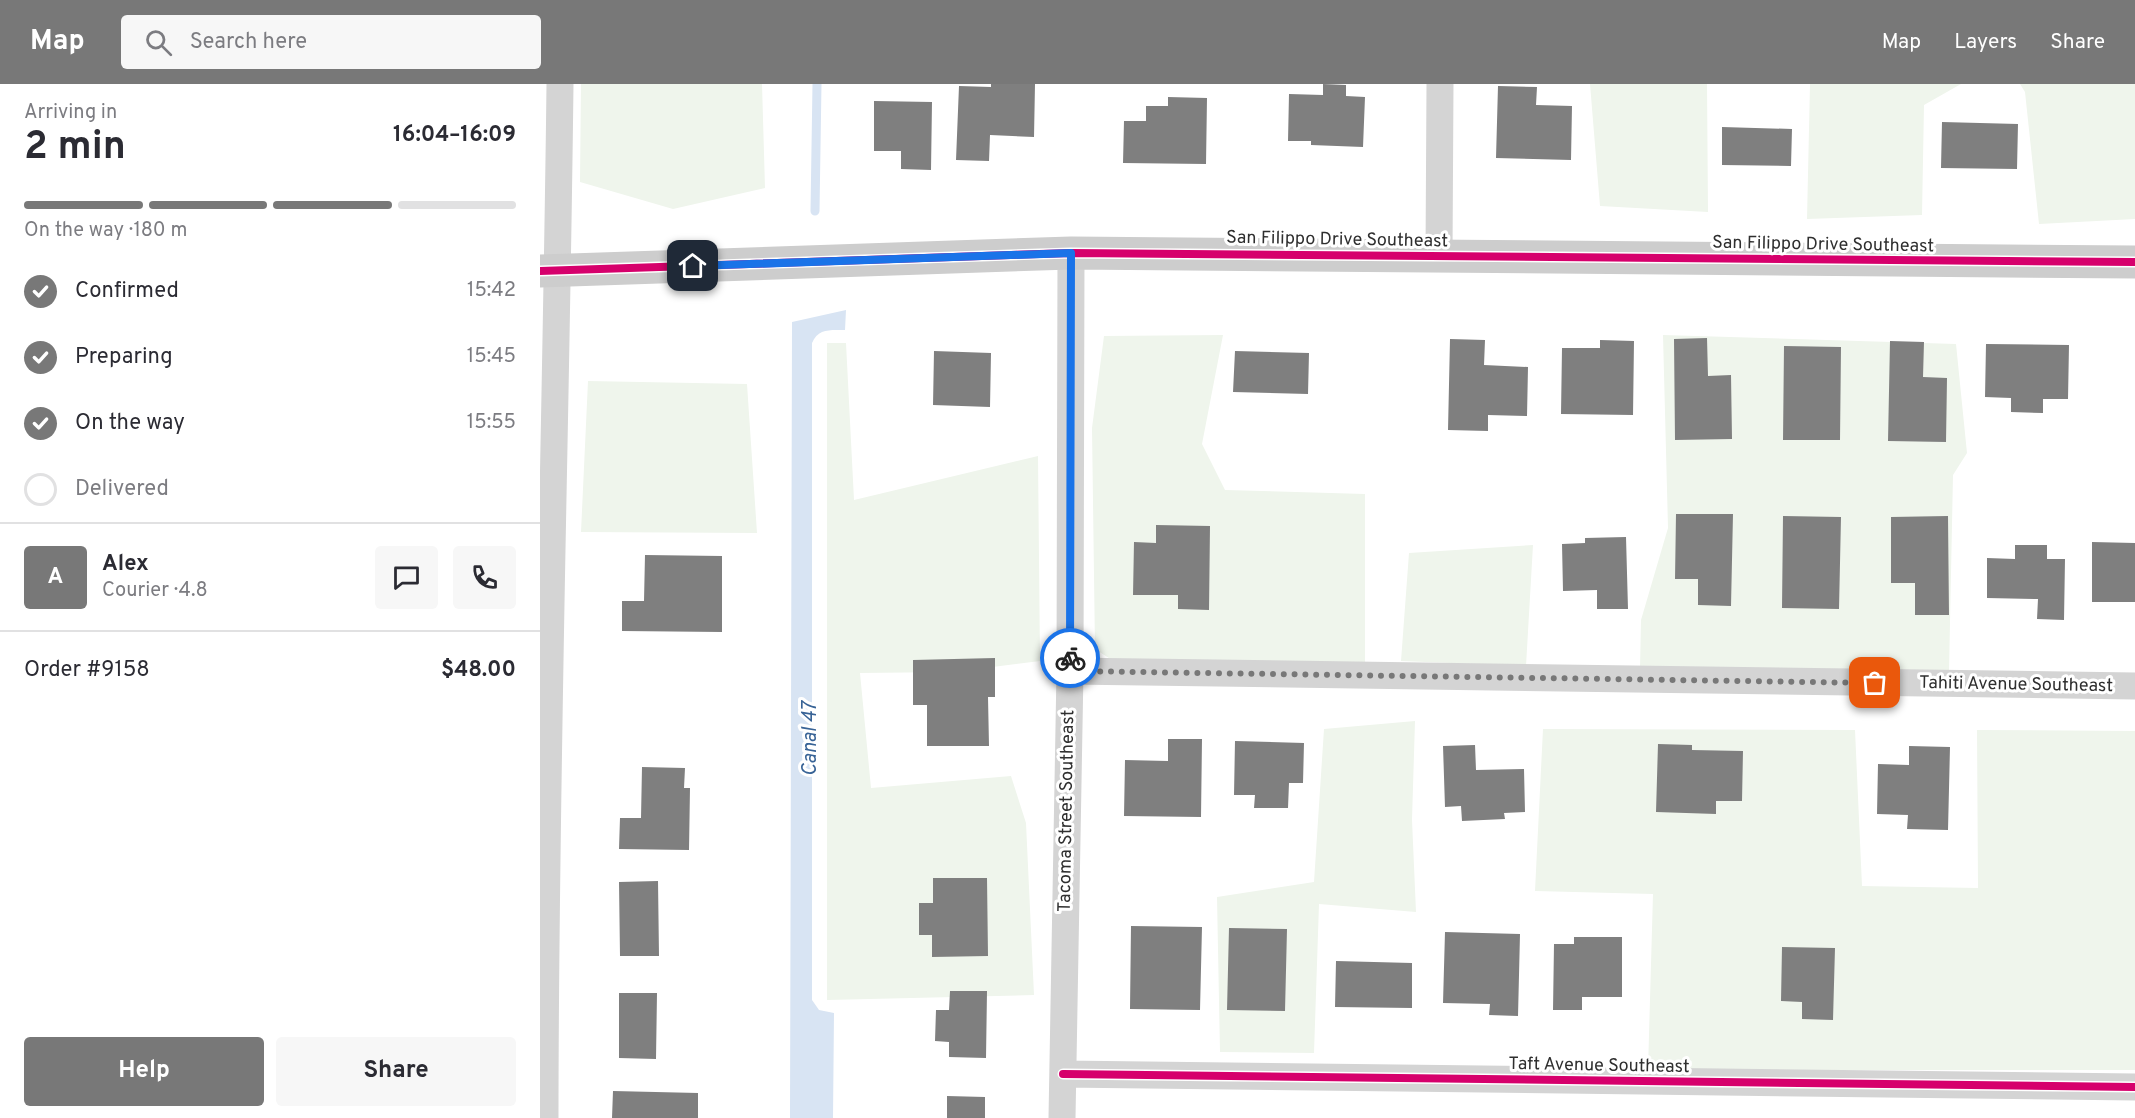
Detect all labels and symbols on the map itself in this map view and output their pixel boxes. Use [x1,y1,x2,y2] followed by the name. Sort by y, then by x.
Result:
[1226,227,1448,253] street label: San Filippo Drive Southeast
[1712,232,1934,258] street label: San Filippo Drive Southeast
[667,240,718,291] pin
[1040,628,1100,688] courier
[1849,657,1900,708] pin
[1919,672,2113,698] street label: Tahiti Avenue Southeast
[798,699,824,776] water label: Canal 47
[1054,710,1080,912] street label: Tacoma Street Southeast
[1508,1053,1690,1079] street label: Taft Avenue Southeast

